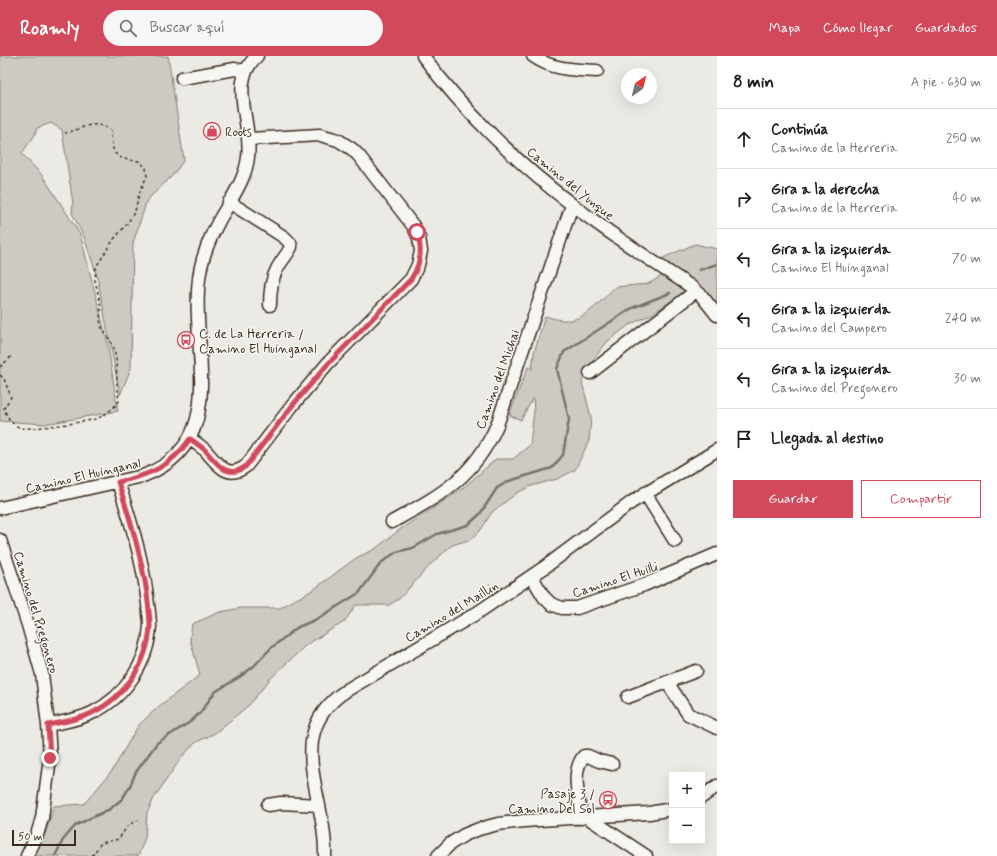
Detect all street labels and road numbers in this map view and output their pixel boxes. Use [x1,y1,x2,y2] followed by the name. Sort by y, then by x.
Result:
[523,144,617,225] street label: Camino del Yunque
[472,327,524,432] street label: Camino del Michai
[24,455,143,498] street label: Camino El Huinganal
[7,549,62,676] street label: Camino del Pregonero
[570,558,661,602] street label: Camino El Huilli
[402,578,502,647] street label: Camino del Maillin

